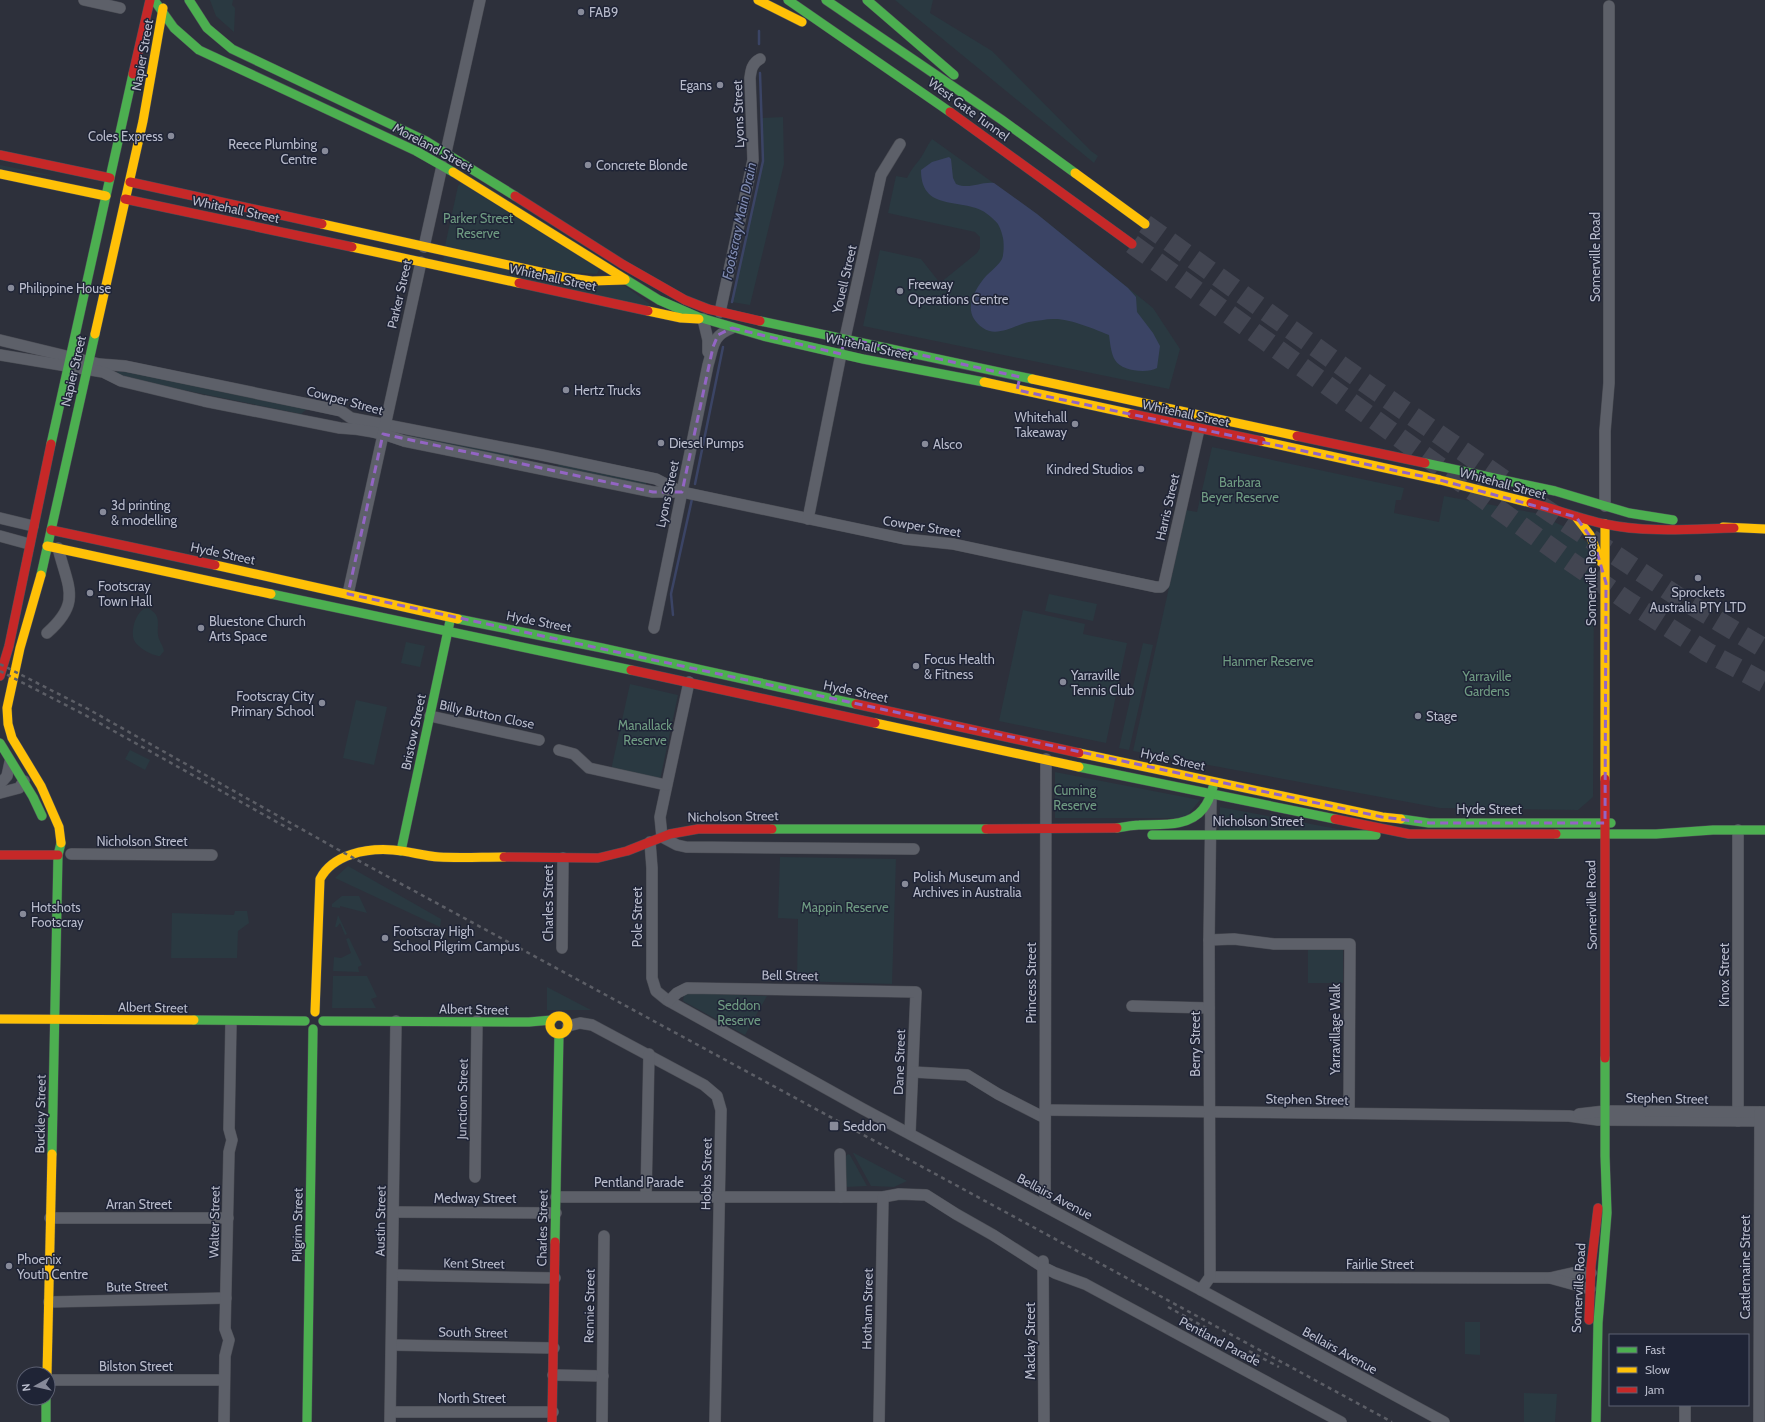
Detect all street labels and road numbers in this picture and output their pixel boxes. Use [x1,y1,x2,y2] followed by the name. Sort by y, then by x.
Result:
[128,17,156,92] street label: Napier Street
[925,74,1013,144] street label: West Gate Tunnel
[729,79,747,148] street label: Lyons Street
[390,119,476,175] street label: Moreland Street
[191,192,282,226] street label: Whitehall Street
[1587,212,1603,302] street label: Somerville Road
[828,243,860,316] street label: Youell Street
[383,257,415,330] street label: Parker Street
[508,260,599,294] street label: Whitehall Street
[824,329,915,363] street label: Whitehall Street
[57,333,89,408] street label: Napier Street
[305,382,386,418] street label: Cowper Street
[1141,396,1232,430] street label: Whitehall Street
[652,458,682,529] street label: Lyons Street
[1458,464,1549,502] street label: Whitehall Street
[1152,471,1183,542] street label: Harris Street
[882,512,963,540] street label: Cowper Street
[1583,536,1599,626] street label: Somerville Road
[189,538,257,568] street label: Hyde Street
[505,607,573,635] street label: Hyde Street
[822,676,890,706] street label: Hyde Street
[397,692,429,771] street label: Bristow Street
[438,696,536,732] street label: Billy Button Close
[1139,744,1207,774] street label: Hyde Street
[1456,801,1522,817] street label: Hyde Street
[687,807,779,825] street label: Nicholson Street
[1212,813,1304,829] street label: Nicholson Street
[96,833,188,849] street label: Nicholson Street
[1582,860,1600,950] street label: Somerville Road
[540,864,556,941] street label: Charles Street
[629,886,645,947] street label: Pole Street
[1023,942,1039,1024] street label: Princess Street
[1716,942,1732,1007] street label: Knox Street
[761,967,819,984] street label: Bell Street
[1327,983,1343,1076] street label: Yarravillage Walk
[118,998,189,1016] street label: Albert Street
[439,1000,510,1018] street label: Albert Street
[1187,1011,1203,1077] street label: Berry Street
[890,1028,908,1095] street label: Dane Street
[453,1058,471,1141] street label: Junction Street
[31,1074,49,1154] street label: Buckley Street
[1625,1089,1709,1107] street label: Stephen Street
[1265,1090,1349,1108] street label: Stephen Street
[697,1137,715,1210] street label: Hobbs Street
[1015,1169,1096,1223] street label: Bellairs Avenue
[594,1174,684,1190] street label: Pentland Parade
[205,1185,223,1258] street label: Walter Street
[371,1185,389,1257] street label: Austin Street
[288,1187,306,1262] street label: Pilgrim Street
[533,1189,551,1267] street label: Charles Street
[434,1190,517,1206] street label: Medway Street
[106,1196,173,1212] street label: Arran Street
[1737,1214,1753,1319] street label: Castlemaine Street
[1568,1243,1588,1333] street label: Somerville Road
[443,1254,505,1272] street label: Kent Street
[1346,1256,1415,1272] street label: Fairlie Street
[580,1268,598,1343] street label: Rennie Street
[858,1268,876,1350] street label: Hotham Street
[106,1277,169,1295] street label: Bute Street
[1022,1302,1038,1380] street label: Mackay Street
[1177,1313,1264,1369] street label: Pentland Parade
[438,1323,508,1341] street label: South Street
[1300,1323,1381,1377] street label: Bellairs Avenue
[99,1358,174,1374] street label: Bilston Street
[438,1390,507,1406] street label: North Street

